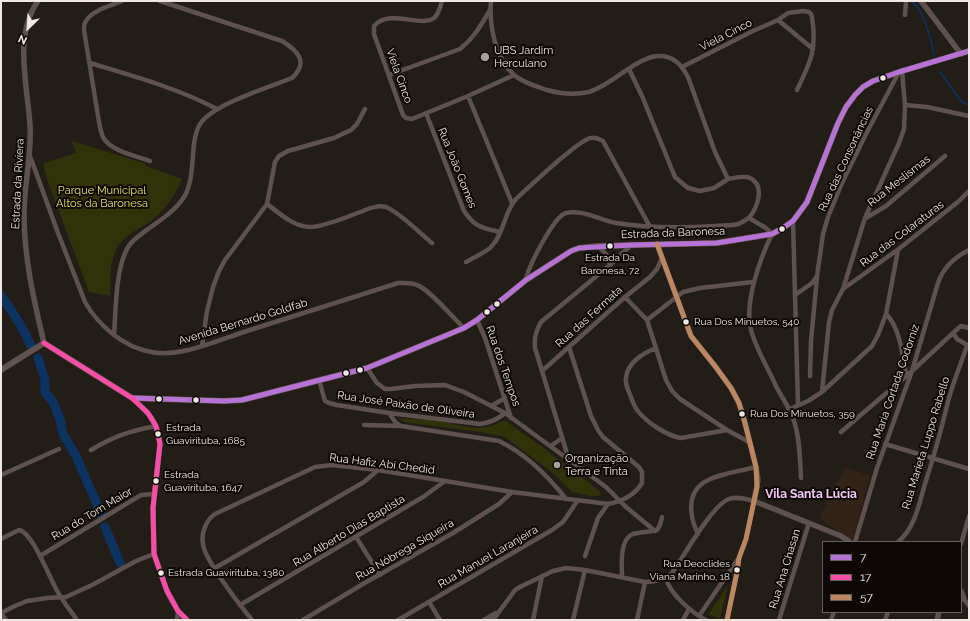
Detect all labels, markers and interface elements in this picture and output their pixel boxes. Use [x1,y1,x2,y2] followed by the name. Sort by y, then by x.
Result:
[8,8,48,48] north arrow
[698,16,754,54] street label: Viela Cinco
[16,32,29,47] text: N
[494,44,553,70] place label: UBS Jardim Herculano
[383,47,415,105] street label: Viela Cinco
[479,51,491,63] marker: UBS Jardim Herculano
[878,73,888,83] unlabelled marker
[816,104,876,214] street label: Rua das Consonâncias
[435,126,479,210] street label: Rua João Gomes
[9,138,27,230] street label: Estrada da Riviera
[865,152,933,210] street label: Rua Meslismas
[56,184,148,210] park label: Parque Municipal Altos da Baronesa
[857,198,947,270] street label: Rua das Colaraturas
[777,224,787,234] unlabelled marker
[621,225,725,241] street label: Estrada da Baronesa
[605,241,615,251] marker: Estrada Da Baronesa, 72
[581,252,639,276] place label: Estrada Da Baronesa, 72
[553,283,625,351] street label: Rua das Fermata
[177,296,309,348] street label: Avenida Bernardo Goldfab
[492,299,502,309] unlabelled marker
[482,307,492,317] unlabelled marker
[694,316,799,328] place label: Rua Dos Minuetos, 540
[681,317,691,327] marker: Rua Dos Minuetos, 540
[864,323,922,461] street label: Rua Maria Cortada Codorniz
[483,324,523,408] street label: Rua dos Tempos
[355,365,365,375] unlabelled marker
[341,368,351,378] unlabelled marker
[900,375,952,511] street label: Rua Marieta Luppo Rabello
[336,389,476,421] street label: Rua José Paixão de Oliveira
[154,394,164,404] unlabelled marker
[191,395,201,405] unlabelled marker
[750,408,855,420] place label: Rua Dos Minuetos, 359
[737,409,747,419] marker: Rua Dos Minuetos, 359
[166,422,245,446] place label: Estrada Guavirituba, 1685
[153,429,163,439] marker: Estrada Guavirituba, 1685
[329,451,435,477] street label: Rua Hafiz Abi Chedid
[565,452,629,478] place label: Organização Terra e Tinta
[552,460,562,470] marker: Organização Terra e Tinta
[164,469,242,492] place label: Estrada Guavirituba, 1647
[151,476,161,486] marker: Estrada Guavirituba, 1647
[49,485,135,543] street label: Rua do Tom Maior
[765,487,857,501] district label: Vila Santa Lúcia
[291,492,407,570] street label: Rua Alberto Dias Baptista
[354,517,456,583] street label: Rua Nóbrega Siqueira
[436,523,540,591] street label: Rua Manuel Laranjeira
[767,528,803,610] street label: Rua Ana Chasan
[822,541,962,613] legend
[860,550,866,564] text: 7
[649,558,730,582] place label: Rua Deoclides Viana Marinho, 18
[732,565,742,575] marker: Rua Deoclides Viana Marinho, 18
[168,567,284,579] place label: Estrada Guavirituba, 1380
[156,568,166,578] marker: Estrada Guavirituba, 1380
[860,570,872,584] text: 17
[860,590,873,604] text: 57

